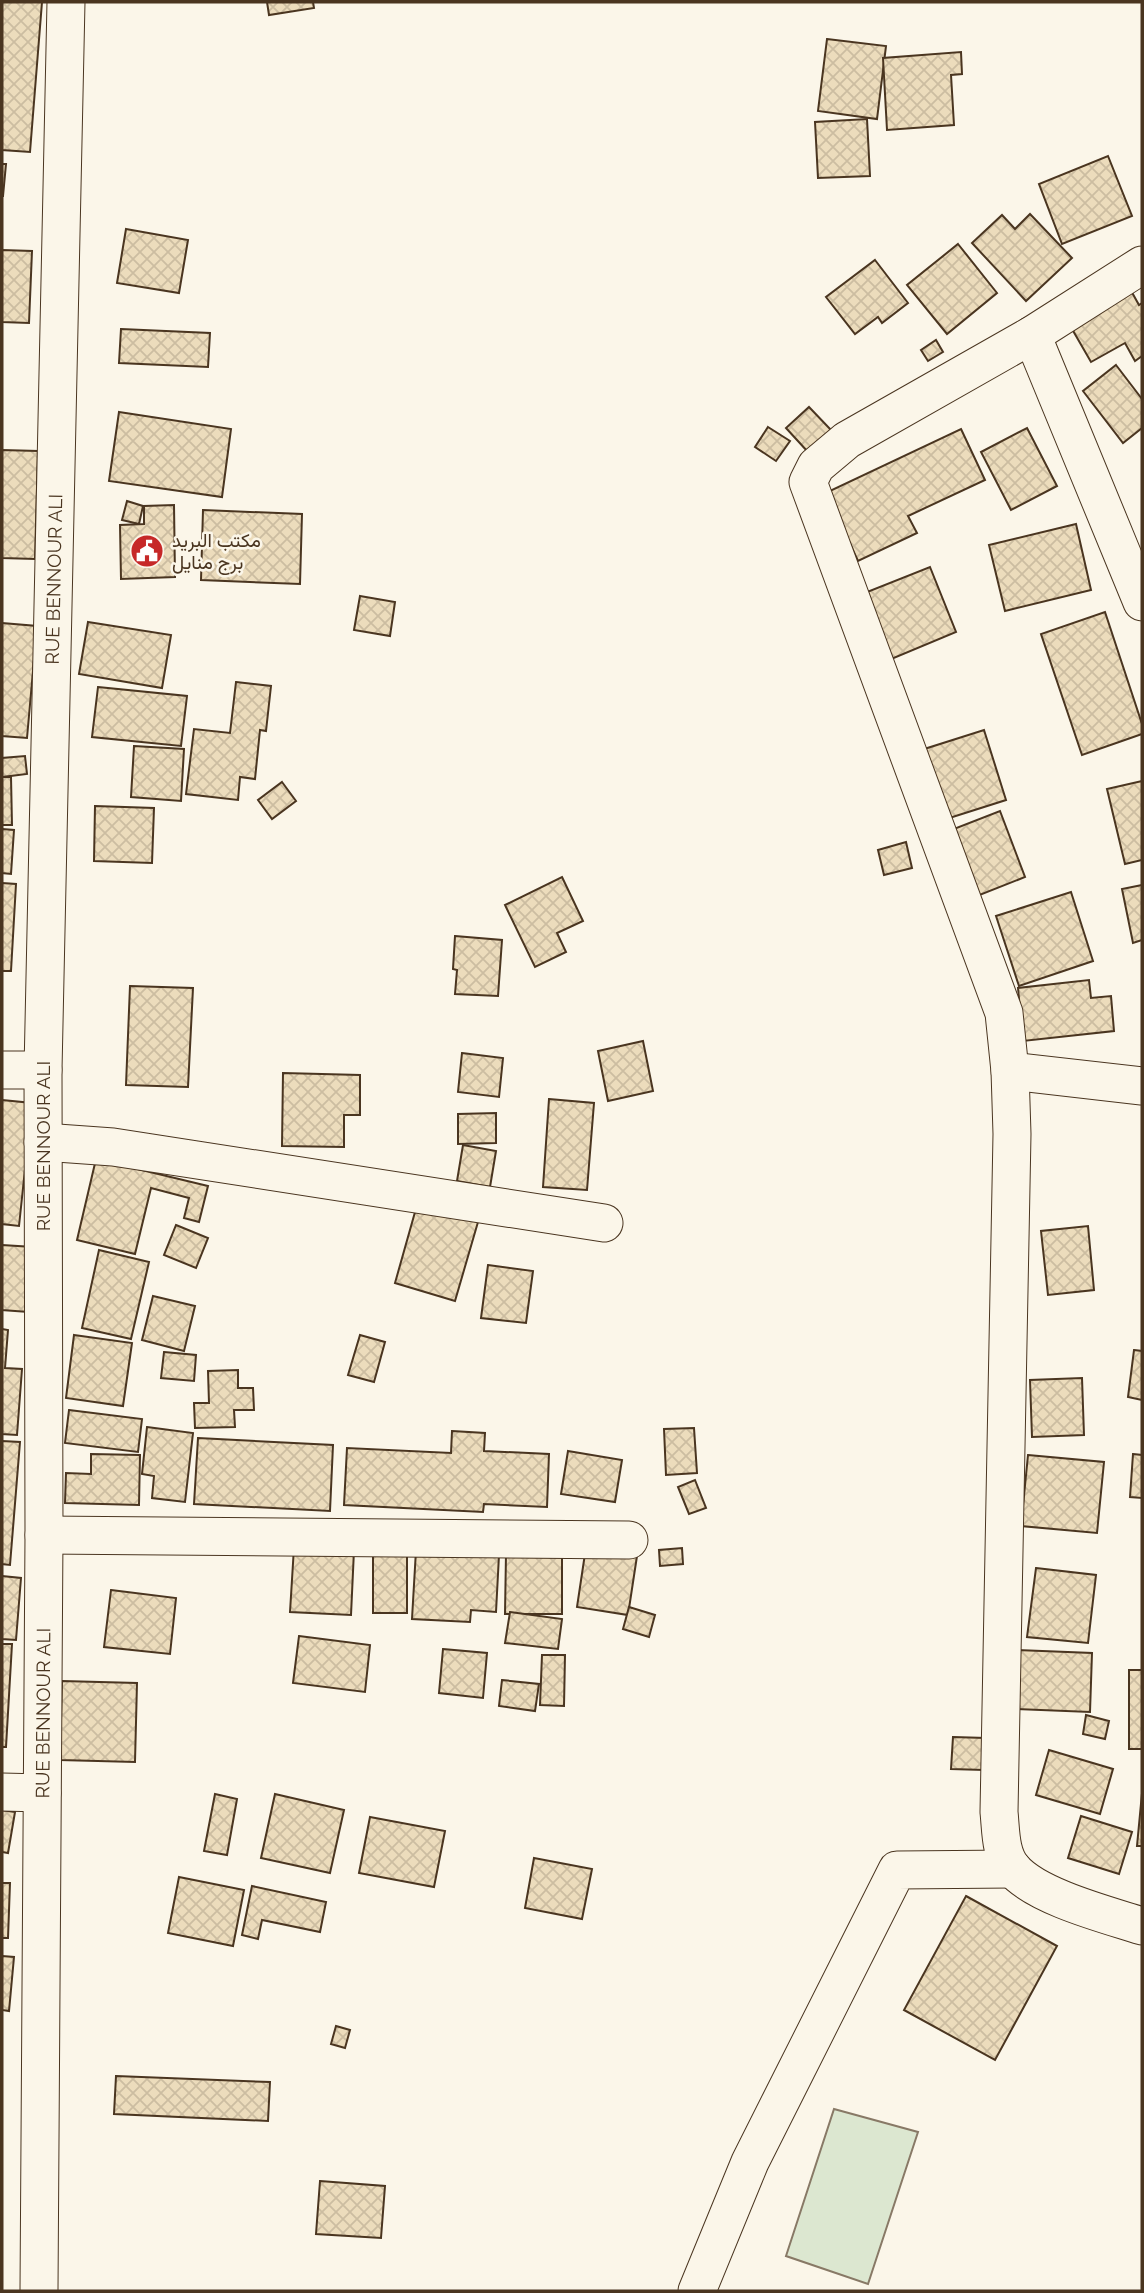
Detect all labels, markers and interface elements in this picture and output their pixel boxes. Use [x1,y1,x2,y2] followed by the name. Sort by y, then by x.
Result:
[41,494,66,665] street label: RUE BENNOUR ALI
[172,529,261,575] place label: مكتب البريد برج منايل
[128,532,166,570] public building icon: مكتب البريد برج منايل
[32,1061,54,1231] street label: RUE BENNOUR ALI
[31,1628,54,1798] street label: RUE BENNOUR ALI

